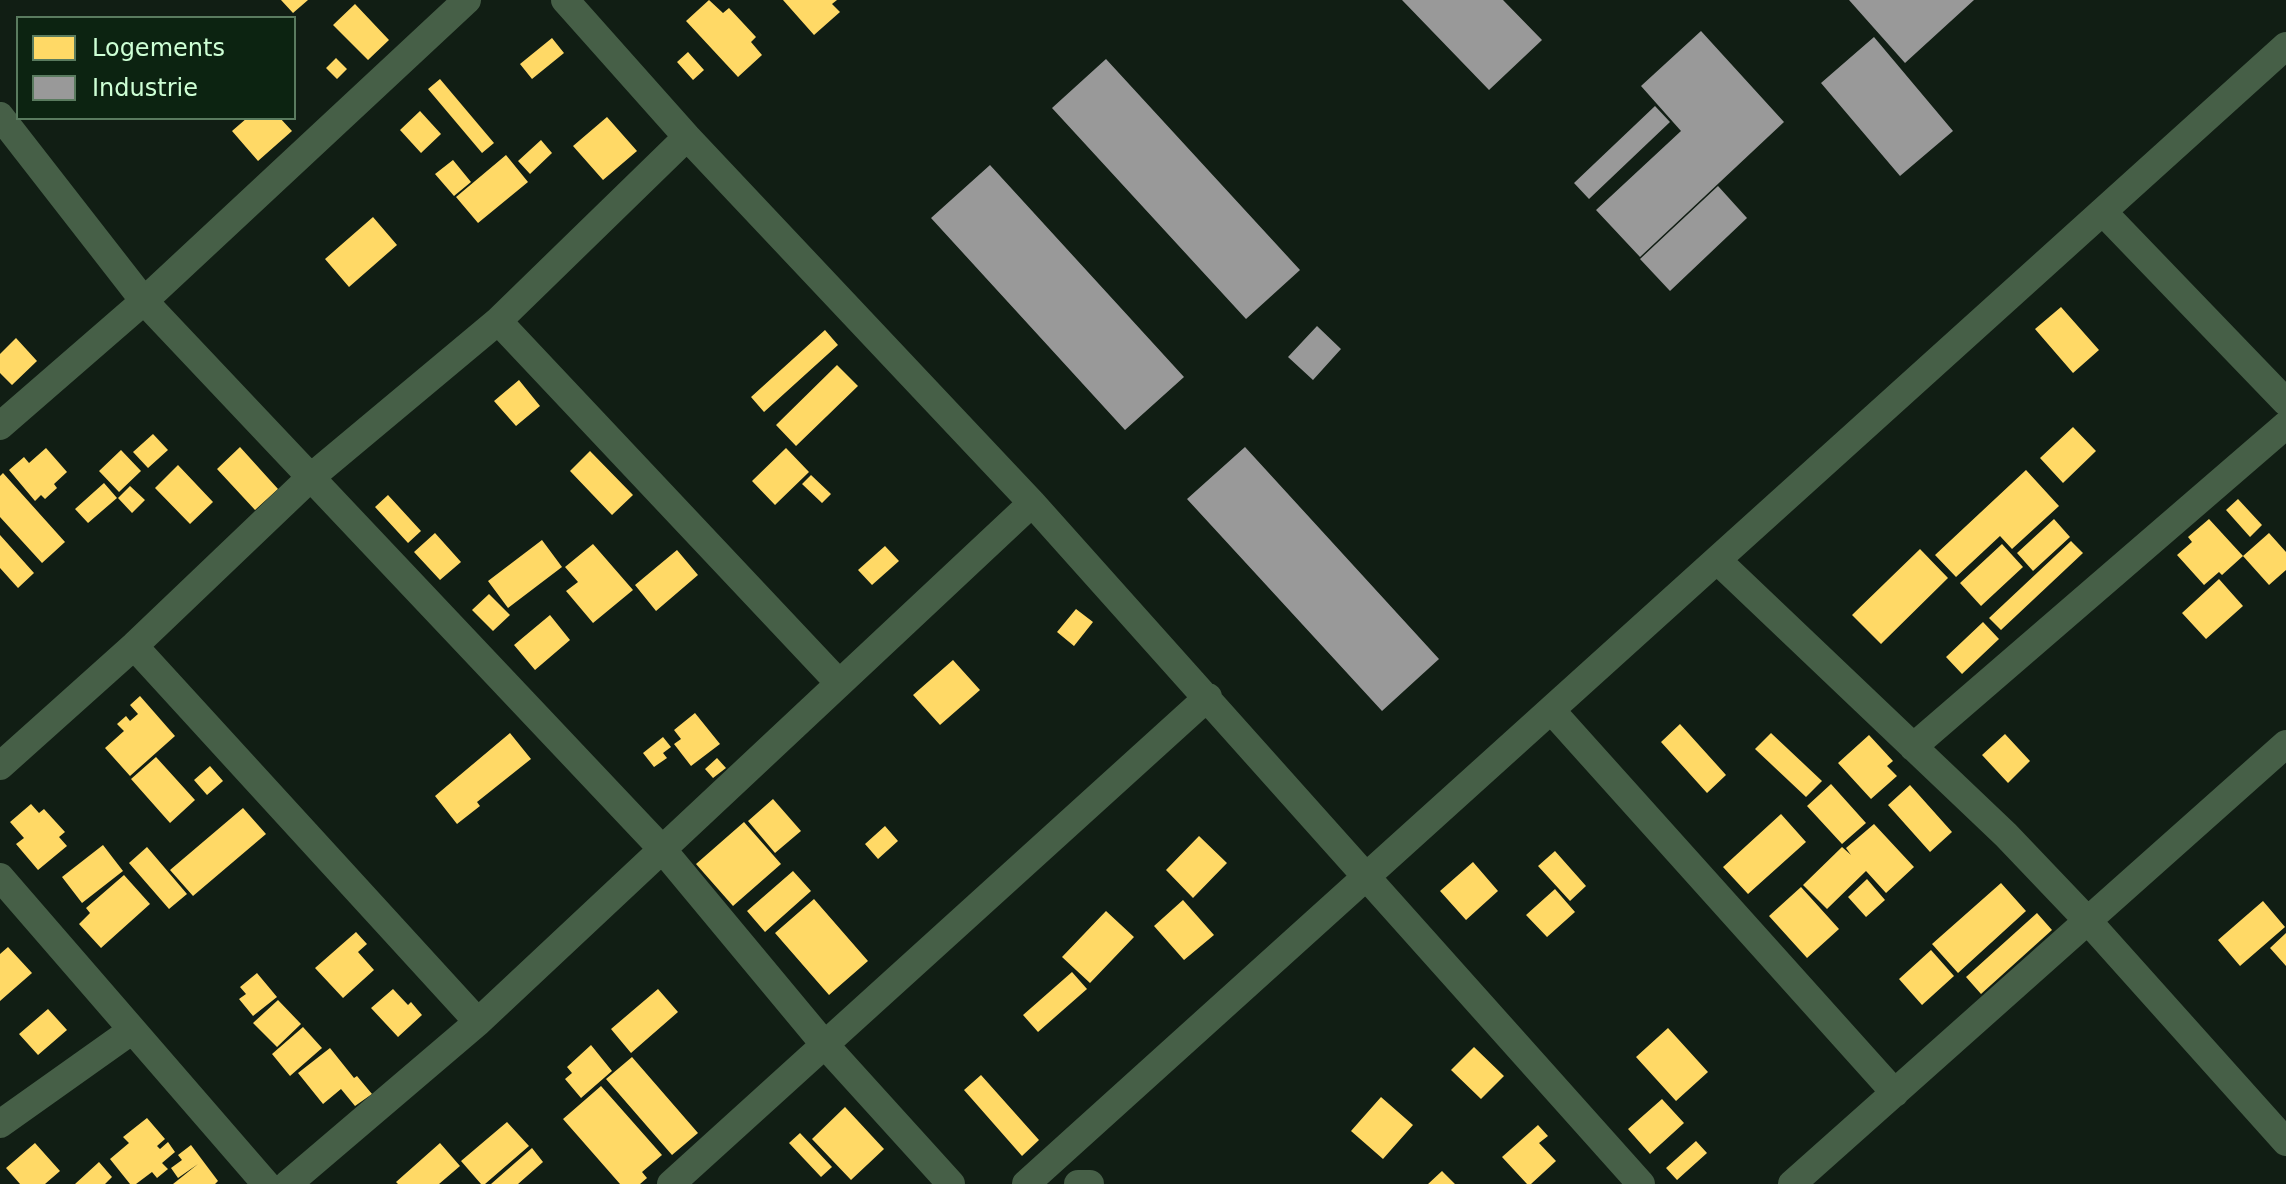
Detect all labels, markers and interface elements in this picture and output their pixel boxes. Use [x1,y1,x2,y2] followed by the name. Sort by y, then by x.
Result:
[16,16,296,120] legend
[92,34,225,62] text: Logements
[92,74,198,102] text: Industrie

